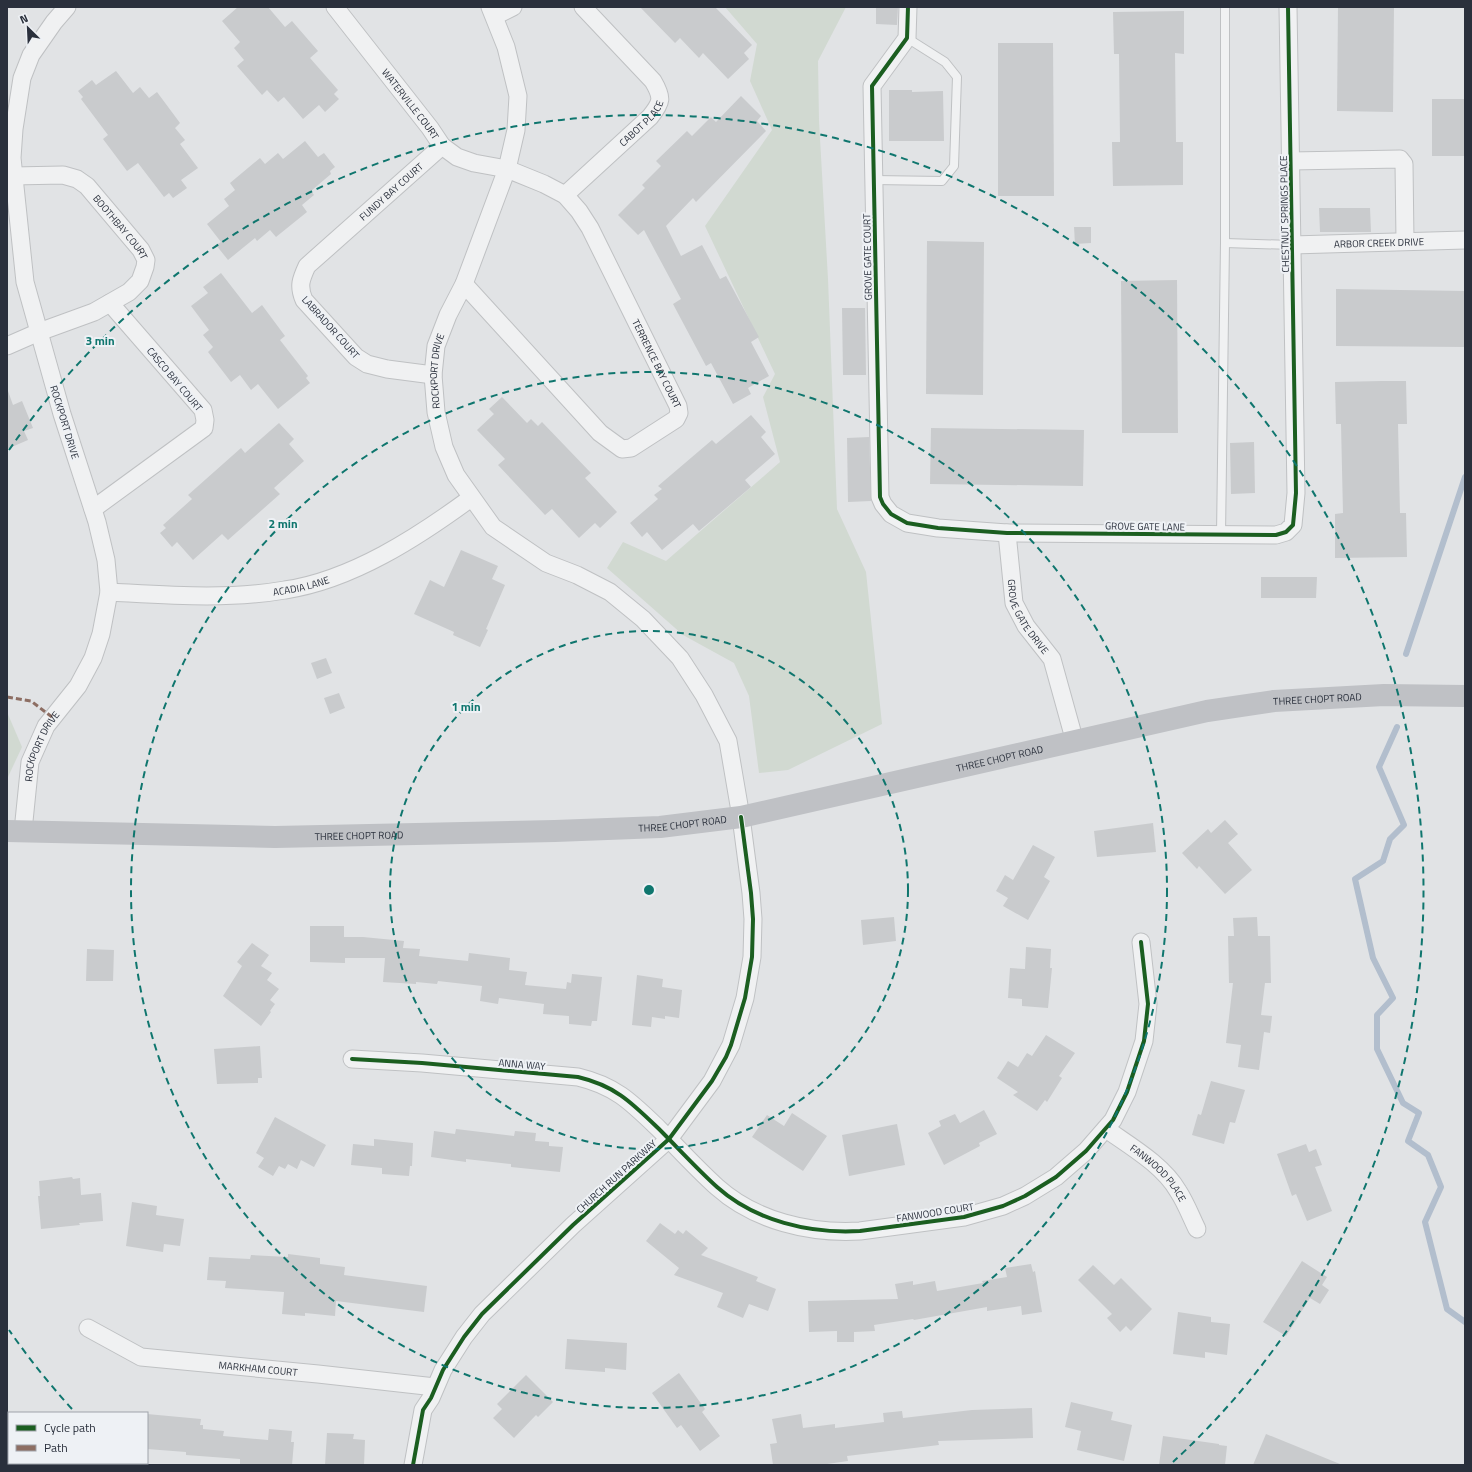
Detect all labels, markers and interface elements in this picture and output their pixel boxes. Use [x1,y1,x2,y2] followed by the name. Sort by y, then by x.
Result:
[8,8,48,48] north arrow
[17,10,31,28] text: N
[378,65,443,143] street label: WATERVILLE COURT
[616,98,668,150] street label: CABOT PLACE
[1276,155,1293,273] street label: CHESTNUT SPRINGS PLACE
[356,159,427,224] street label: FUNDY BAY COURT
[89,191,152,263] street label: BOOTHBAY COURT
[859,213,876,300] street label: GROVE GATE COURT
[1334,234,1425,252] street label: ARBOR CREEK DRIVE
[298,293,363,363] street label: LABRADOR COURT
[628,317,685,411] street label: TERRENCE BAY COURT
[85,331,115,350] text: 3 min
[426,331,448,409] street label: ROCKPORT DRIVE
[143,344,206,415] street label: CASCO BAY COURT
[46,383,83,461] street label: ROCKPORT DRIVE
[268,514,298,533] text: 2 min
[1105,518,1186,535] street label: GROVE GATE LANE
[272,572,332,600] street label: ACADIA LANE
[1004,578,1053,658] street label: GROVE GATE DRIVE
[1273,689,1362,709] street label: THREE CHOPT ROAD
[451,697,481,716] text: 1 min
[21,708,63,782] street label: ROCKPORT DRIVE
[955,742,1045,776] street label: THREE CHOPT ROAD
[638,812,728,836] street label: THREE CHOPT ROAD
[314,827,403,844] street label: THREE CHOPT ROAD
[642,883,656,897] centre of rings
[498,1055,547,1074] street label: ANNA WAY
[573,1136,660,1217] street label: CHURCH RUN PARKWAY
[1127,1141,1190,1205] street label: FANWOOD PLACE
[895,1199,976,1226] street label: FANWOOD COURT
[218,1357,299,1380] street label: MARKHAM COURT
[8,1412,148,1464] legend
[44,1418,96,1437] text: Cycle path
[44,1438,68,1457] text: Path

